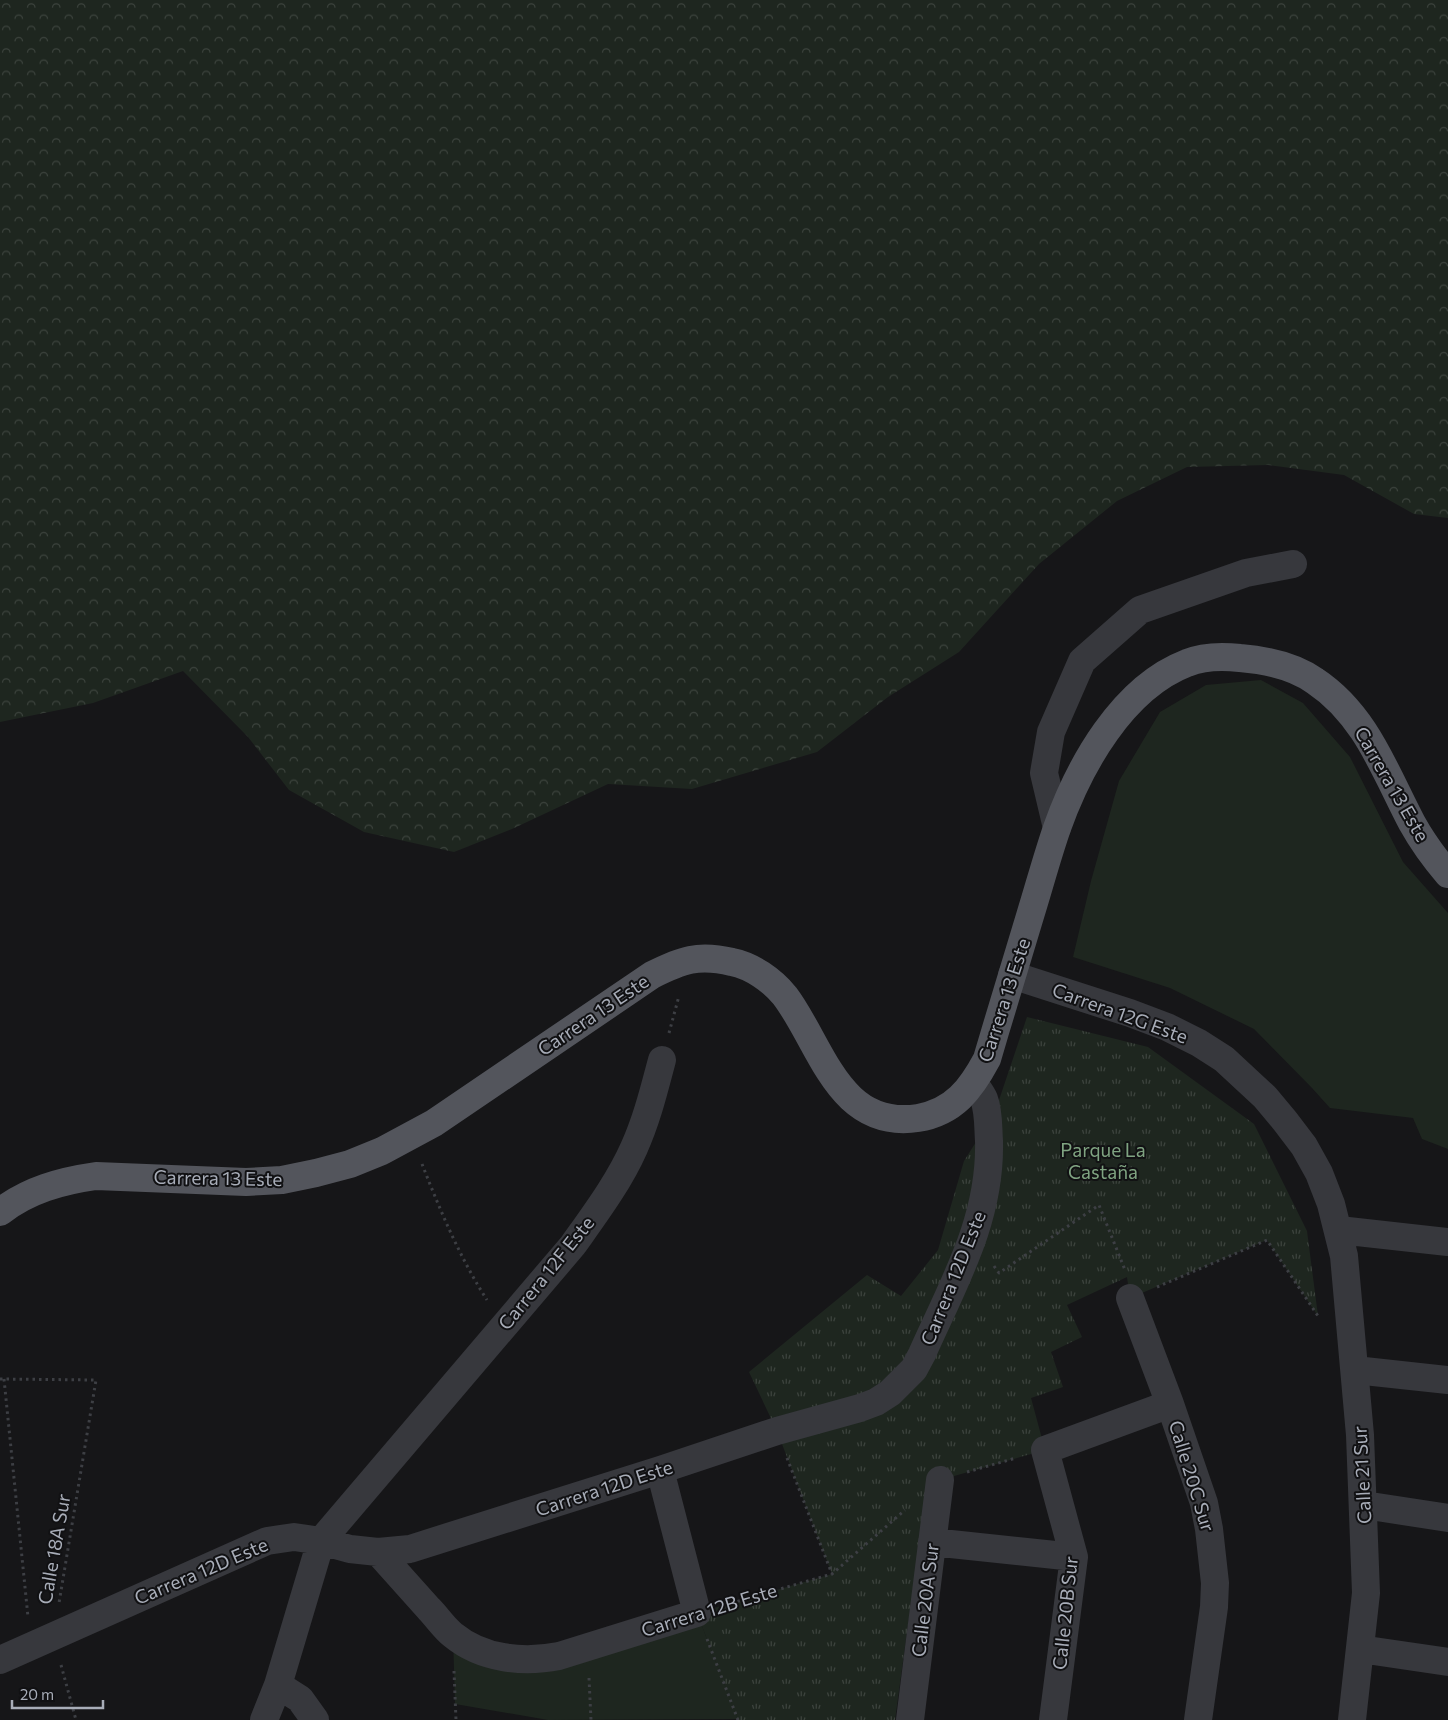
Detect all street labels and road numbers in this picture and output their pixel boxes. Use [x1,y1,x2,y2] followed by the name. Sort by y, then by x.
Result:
[1350,722,1435,845] street label: Carrera 13 Este
[973,935,1034,1065] street label: Carrera 13 Este
[533,969,653,1060] street label: Carrera 13 Este
[1049,977,1191,1048] street label: Carrera 12G Este
[153,1165,283,1190] street label: Carrera 13 Este
[915,1207,990,1348] street label: Carrera 12D Este
[493,1211,598,1334] street label: Carrera 12F Este
[1165,1417,1220,1535] street label: Calle 20C Sur
[1347,1425,1376,1525] street label: Calle 21 Sur
[532,1455,675,1520] street label: Carrera 12D Este
[32,1492,75,1606] street label: Calle 18A Sur
[131,1532,271,1609] street label: Carrera 12D Este
[906,1541,943,1658] street label: Calle 20A Sur
[1047,1554,1082,1671] street label: Calle 20B Sur
[638,1578,780,1641] street label: Carrera 12B Este

